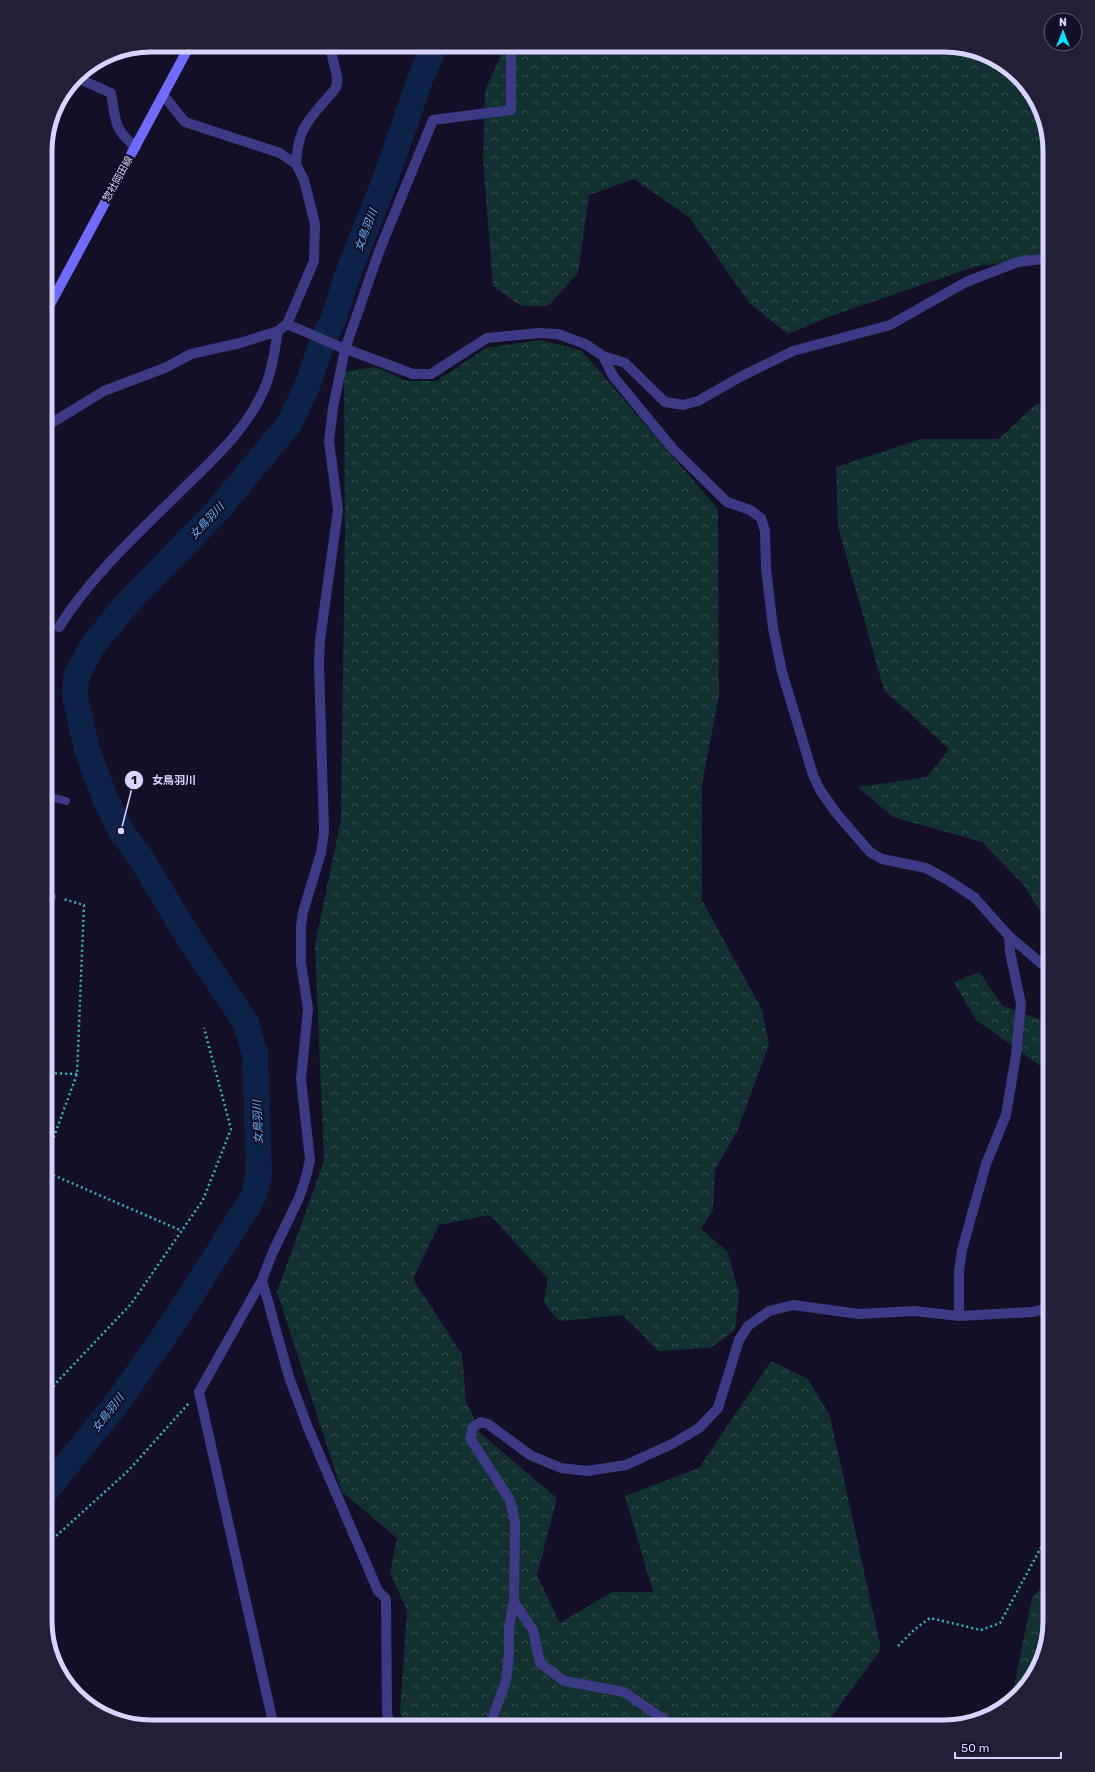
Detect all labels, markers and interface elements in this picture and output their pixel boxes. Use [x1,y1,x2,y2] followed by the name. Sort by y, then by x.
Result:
[1043,12,1083,52] north arrow
[1059,16,1067,29] text: N
[101,154,135,204] street label: 惣社岡田線
[352,206,380,253] water label: 女鳥羽川
[187,500,227,542] water label: 女鳥羽川
[124,769,204,792] callout: 女鳥羽川
[131,773,137,787] text: 1
[152,774,196,787] text: 女鳥羽川
[251,1099,265,1144] water label: 女鳥羽川
[89,1391,127,1434] water label: 女鳥羽川
[955,1734,1061,1760] scale bar
[961,1741,989,1755] text: 50 m

